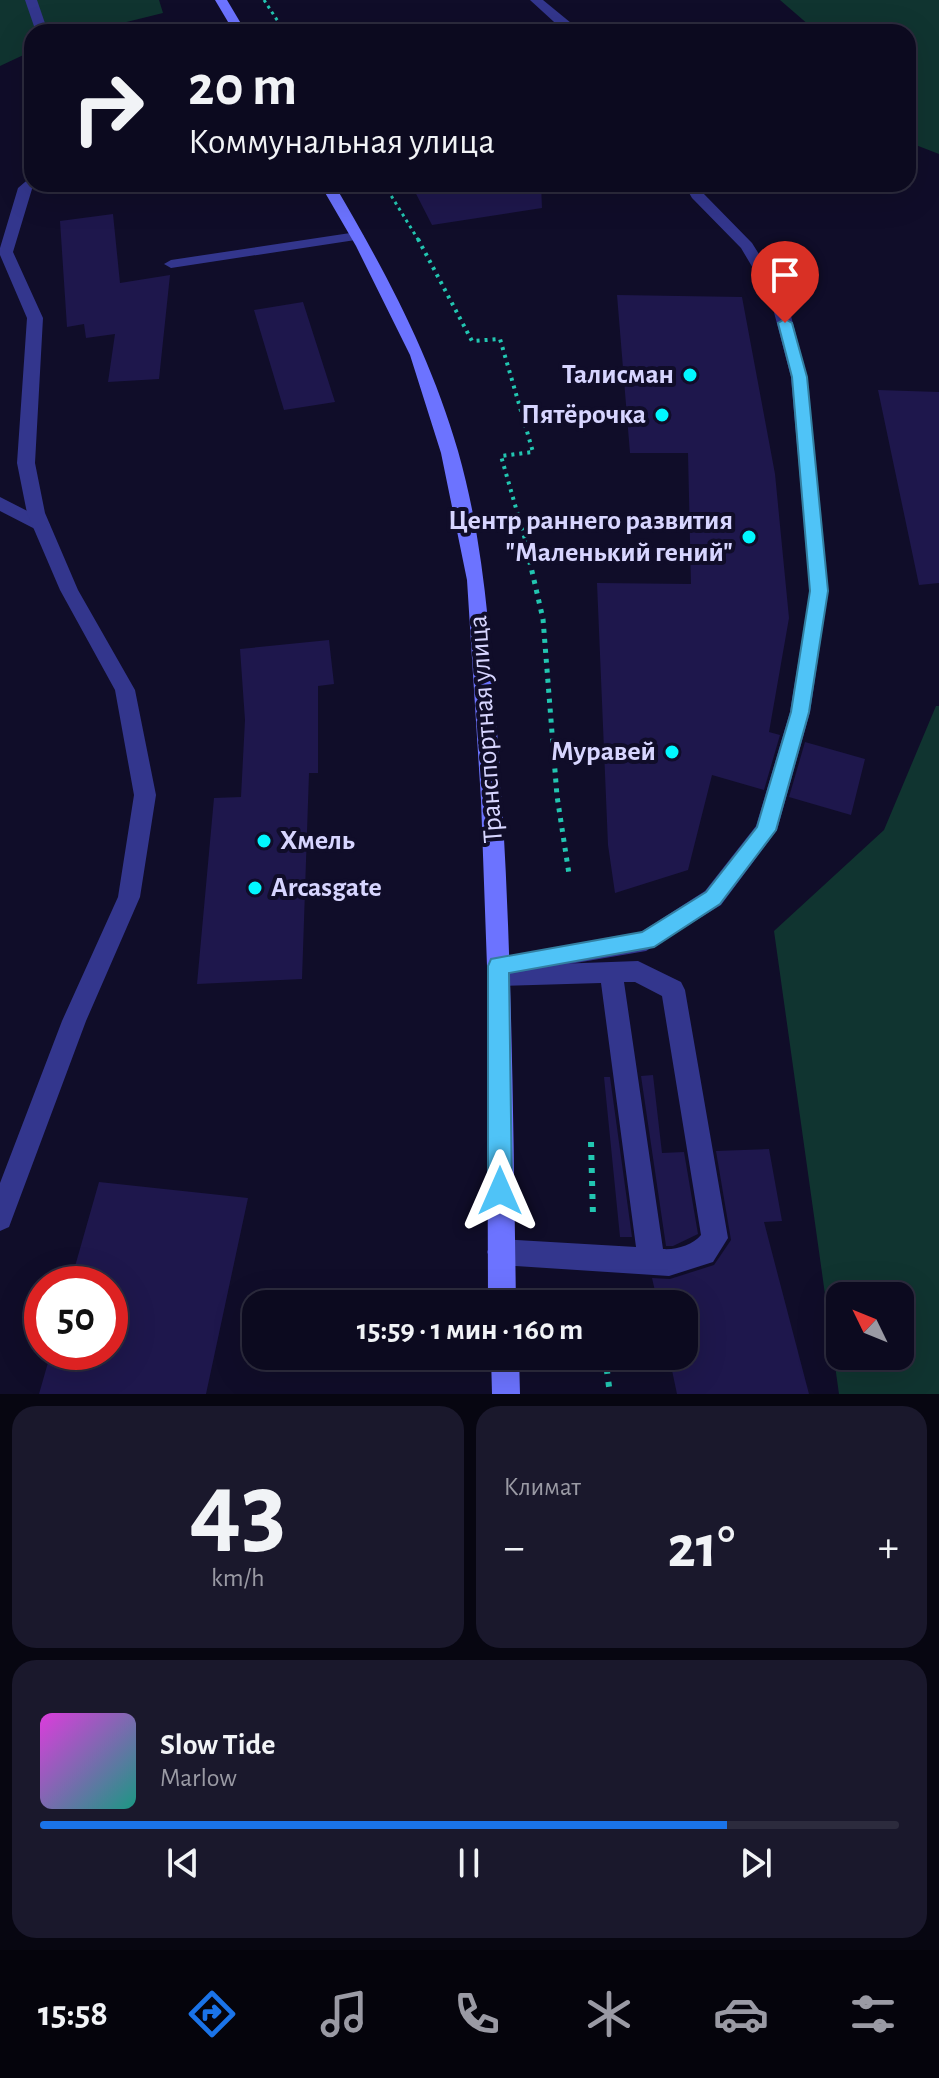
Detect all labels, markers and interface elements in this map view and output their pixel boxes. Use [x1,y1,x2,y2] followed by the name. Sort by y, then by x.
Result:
[56,56,160,160] icon: right
[188,59,297,115] text: 20 m
[188,124,495,160] text: Коммунальная улица
[751,241,819,323] pin
[763,253,807,297] icon: arrive
[562,361,674,389] place label: Талисман
[681,366,699,384] marker: Талисман
[521,401,646,429] place label: Пятёрочка
[653,406,671,424] marker: Пятёрочка
[448,507,733,567] place label: Центр раннего развития "Маленький гений"
[740,528,758,546] marker: Центр раннего развития "Маленький гений"
[464,614,508,844] street label: Транспортная улица
[551,738,656,766] place label: Муравей
[663,743,681,761] marker: Муравей
[280,827,355,855] place label: Хмель
[255,832,273,850] marker: Хмель
[271,874,382,902] place label: Arcasgate
[246,879,264,897] marker: Arcasgate
[458,1149,542,1233] position arrow
[24,1266,128,1370] speed limit sign: 50
[826,1282,914,1370] north arrow
[826,1282,914,1370] map controls
[357,1315,583,1345] text: 15:59 · 1 мин · 160 m
[189,1459,286,1563] text: 43
[504,1474,581,1500] text: Климат
[668,1518,735,1578] text: 21°
[504,1526,525,1570] text: −
[878,1526,899,1570] text: +
[211,1565,265,1591] text: km/h
[160,1730,275,1760] text: Slow Tide
[160,1765,237,1791] text: Marlow
[161,1841,205,1885] icon: previous
[447,1841,491,1885] icon: pause
[734,1841,778,1885] icon: next
[184,1986,240,2042] icon: directions
[316,1986,372,2042] icon: music
[449,1986,505,2042] icon: phone
[581,1986,637,2042] icon: climate
[713,1986,769,2042] icon: car
[845,1986,901,2042] icon: filters
[38,1996,108,2032] text: 15:58

